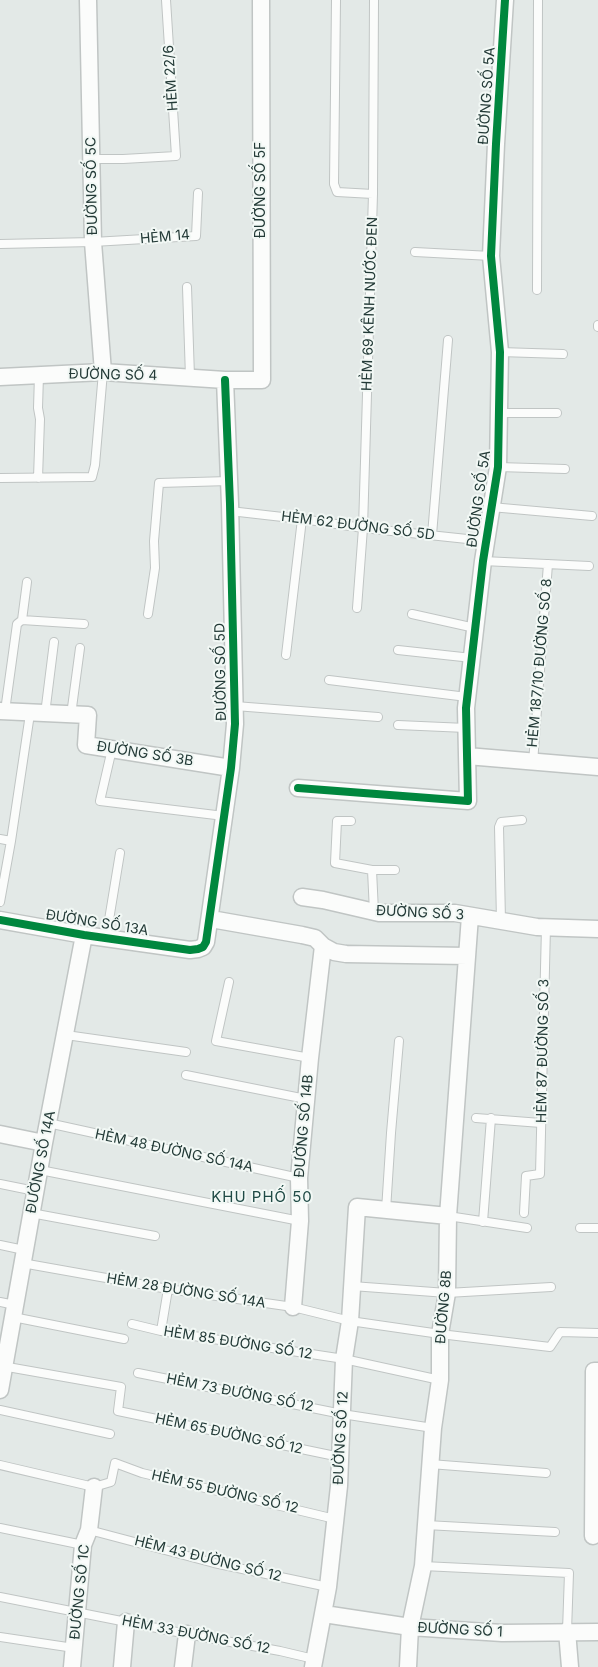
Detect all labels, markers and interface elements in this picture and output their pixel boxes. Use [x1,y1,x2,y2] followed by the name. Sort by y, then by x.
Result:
[160,44,182,112] street label: HẺM 22/6
[475,47,499,145] street label: ĐƯỜNG SỐ 5A
[83,137,101,235] street label: ĐƯỜNG SỐ 5C
[253,142,269,238] street label: ĐƯỜNG SỐ 5F
[359,217,381,391] street label: HẺM 69 KÊNH NƯỚC ĐEN
[139,226,191,248] street label: HẺM 14
[68,366,158,384] street label: ĐƯỜNG SỐ 4
[464,449,494,549] street label: ĐƯỜNG SỐ 5A
[280,508,436,544] street label: HẺM 62 ĐƯỜNG SỐ 5D
[524,578,556,748] street label: HẺM 187/10 ĐƯỜNG SỐ 8
[212,623,230,721] street label: ĐƯỜNG SỐ 5D
[96,738,194,770] street label: ĐƯỜNG SỐ 3B
[375,902,465,924] street label: ĐƯỜNG SỐ 3
[44,907,150,939] street label: ĐƯỜNG SỐ 13A
[533,979,553,1123] street label: HẺM 87 ĐƯỜNG SỐ 3
[291,1074,317,1178] street label: ĐƯỜNG SỐ 14B
[23,1109,59,1215] street label: ĐƯỜNG SỐ 14A
[93,1126,255,1176] street label: HẺM 48 ĐƯỜNG SỐ 14A
[210,1188,314,1206] district label: KHU PHỐ 50
[432,1269,456,1345] street label: ĐƯỜNG 8B
[105,1270,267,1312] street label: HẺM 28 ĐƯỜNG SỐ 14A
[162,1323,314,1363] street label: HẺM 85 ĐƯỜNG SỐ 12
[165,1370,315,1416] street label: HẺM 73 ĐƯỜNG SỐ 12
[330,1391,352,1485] street label: ĐƯỜNG SỐ 12
[154,1410,304,1458] street label: HẺM 65 ĐƯỜNG SỐ 12
[150,1467,300,1517] street label: HẺM 55 ĐƯỜNG SỐ 12
[133,1533,283,1585] street label: HẺM 43 ĐƯỜNG SỐ 12
[67,1544,93,1640] street label: ĐƯỜNG SỐ 1C
[120,1612,272,1658] street label: HẺM 33 ĐƯỜNG SỐ 12
[417,1619,503,1641] street label: ĐƯỜNG SỐ 1

